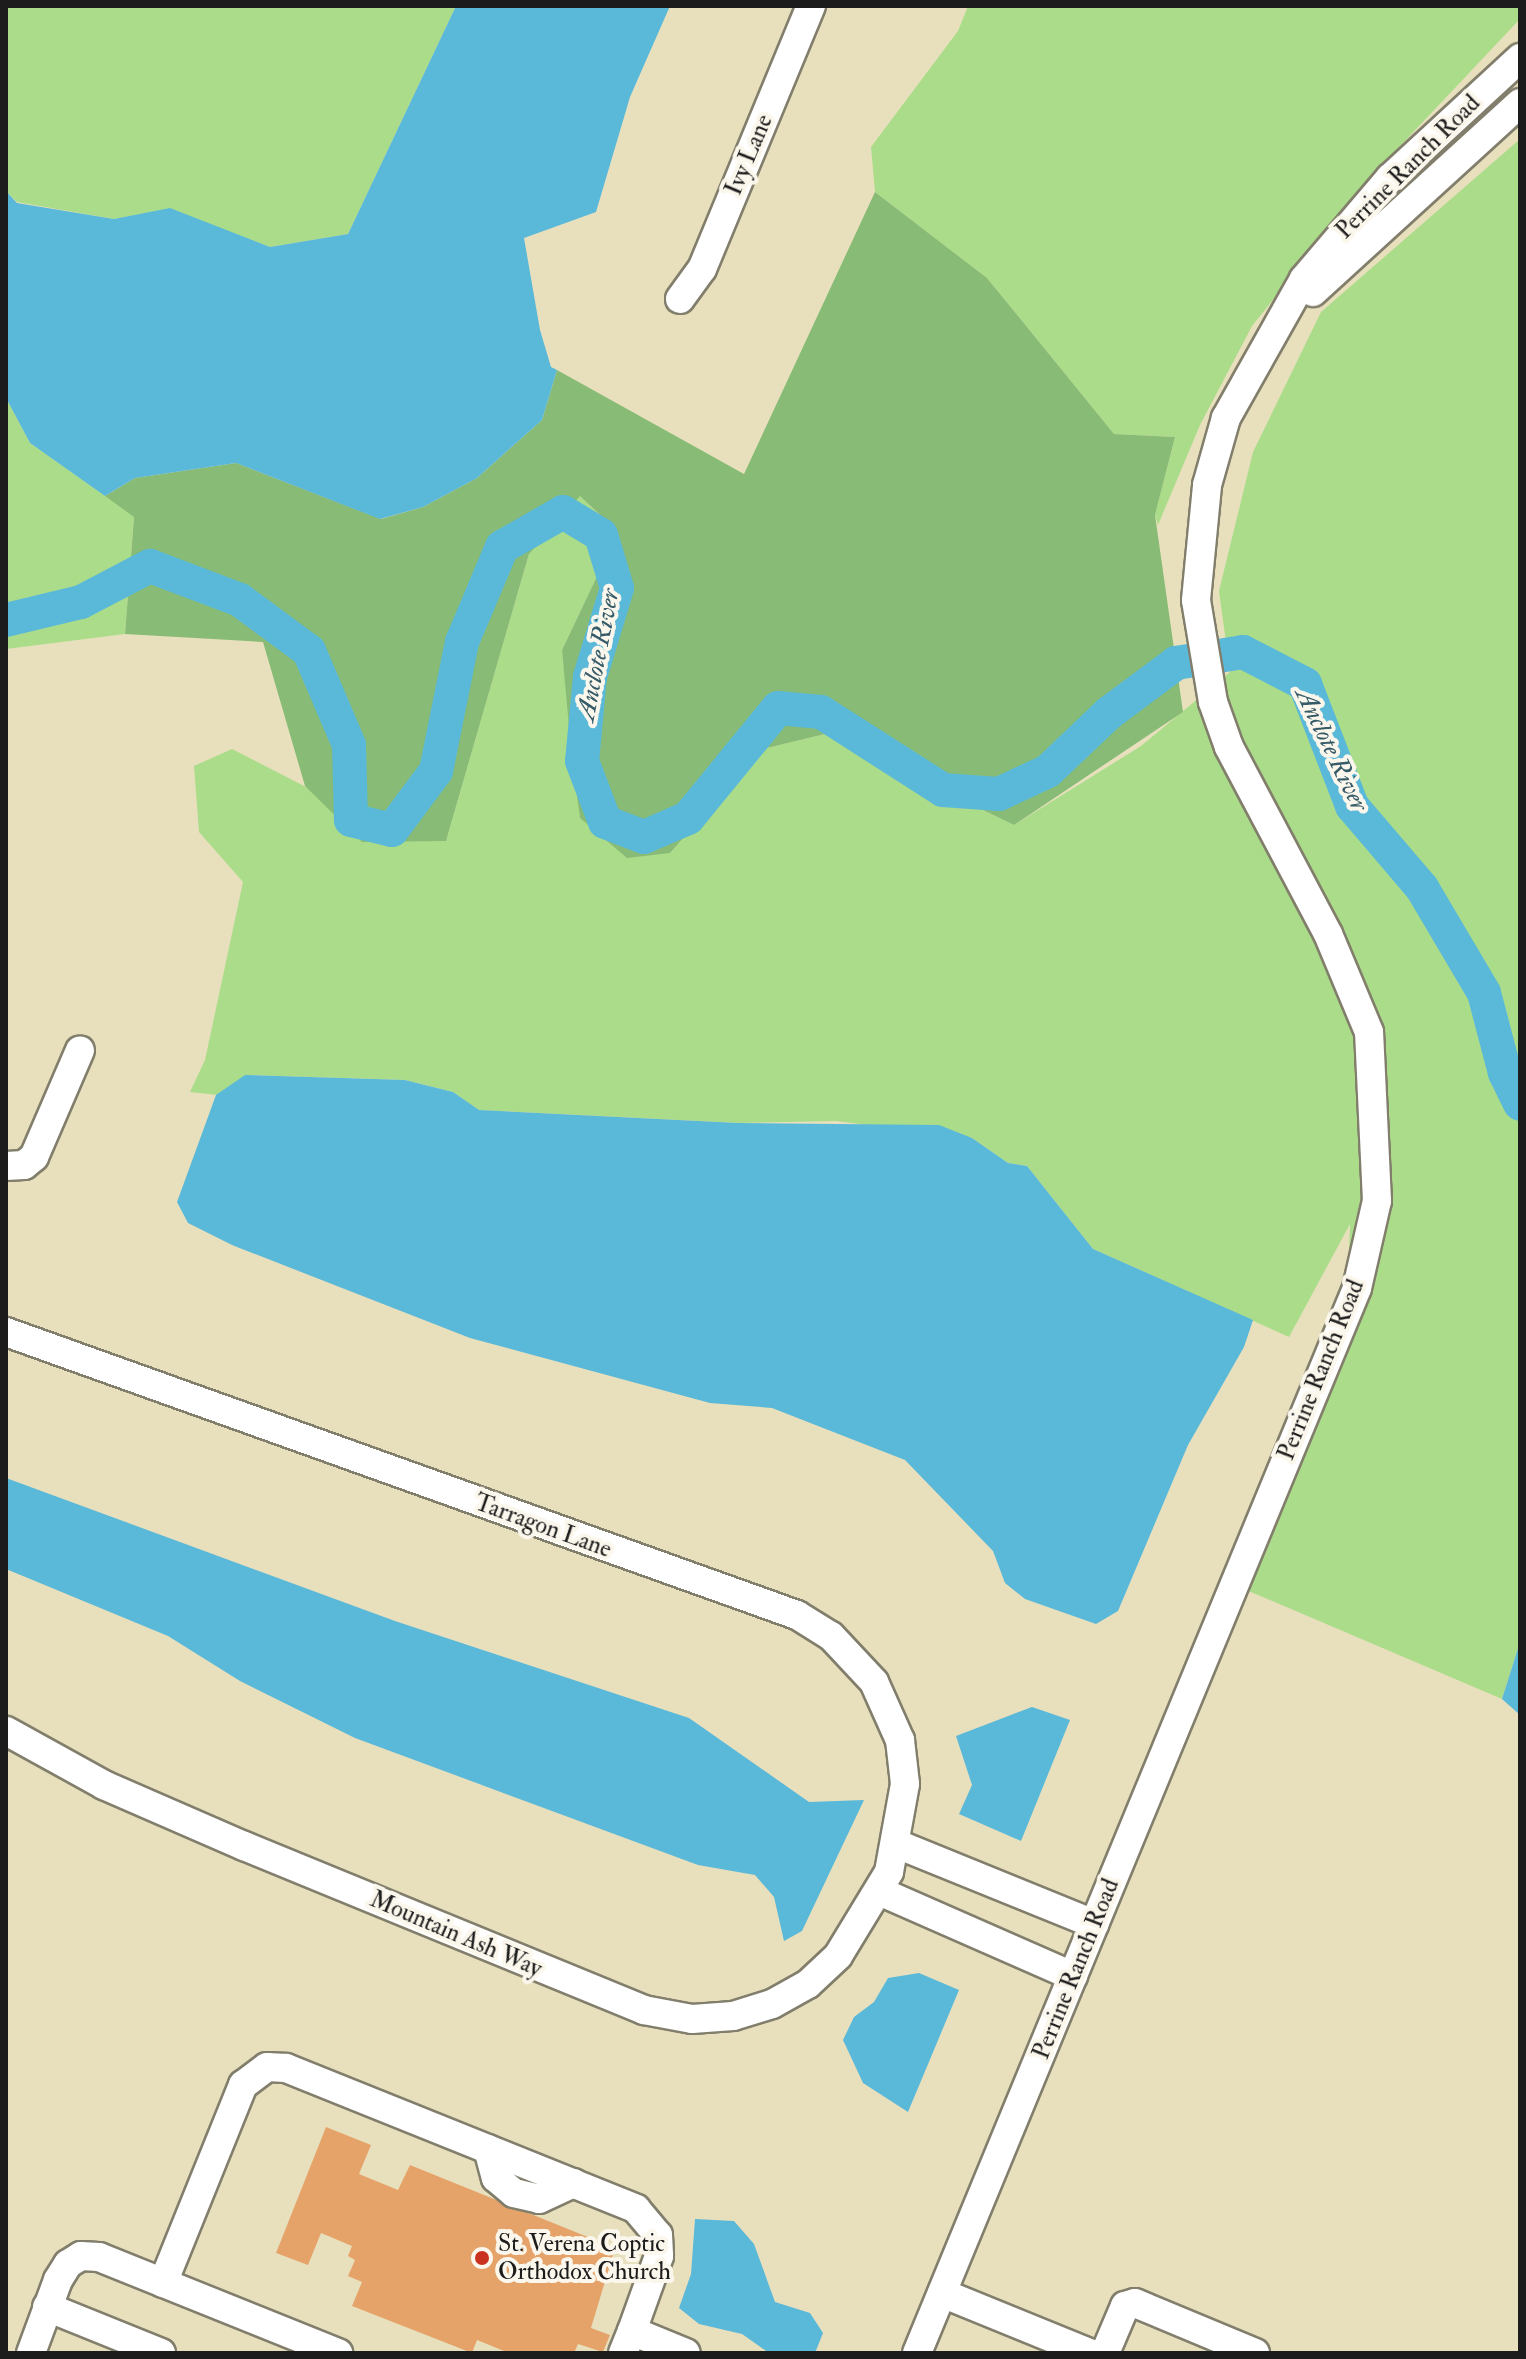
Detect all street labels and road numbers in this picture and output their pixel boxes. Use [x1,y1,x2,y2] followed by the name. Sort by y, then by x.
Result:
[1330,89,1486,245] street label: Perrine Ranch Road
[719,110,779,200] street label: Ivy Lane
[1272,1276,1370,1464] street label: Perrine Ranch Road
[471,1488,615,1564] street label: Tarragon Lane
[1027,1875,1125,2063] street label: Perrine Ranch Road
[366,1885,546,1983] street label: Mountain Ash Way

